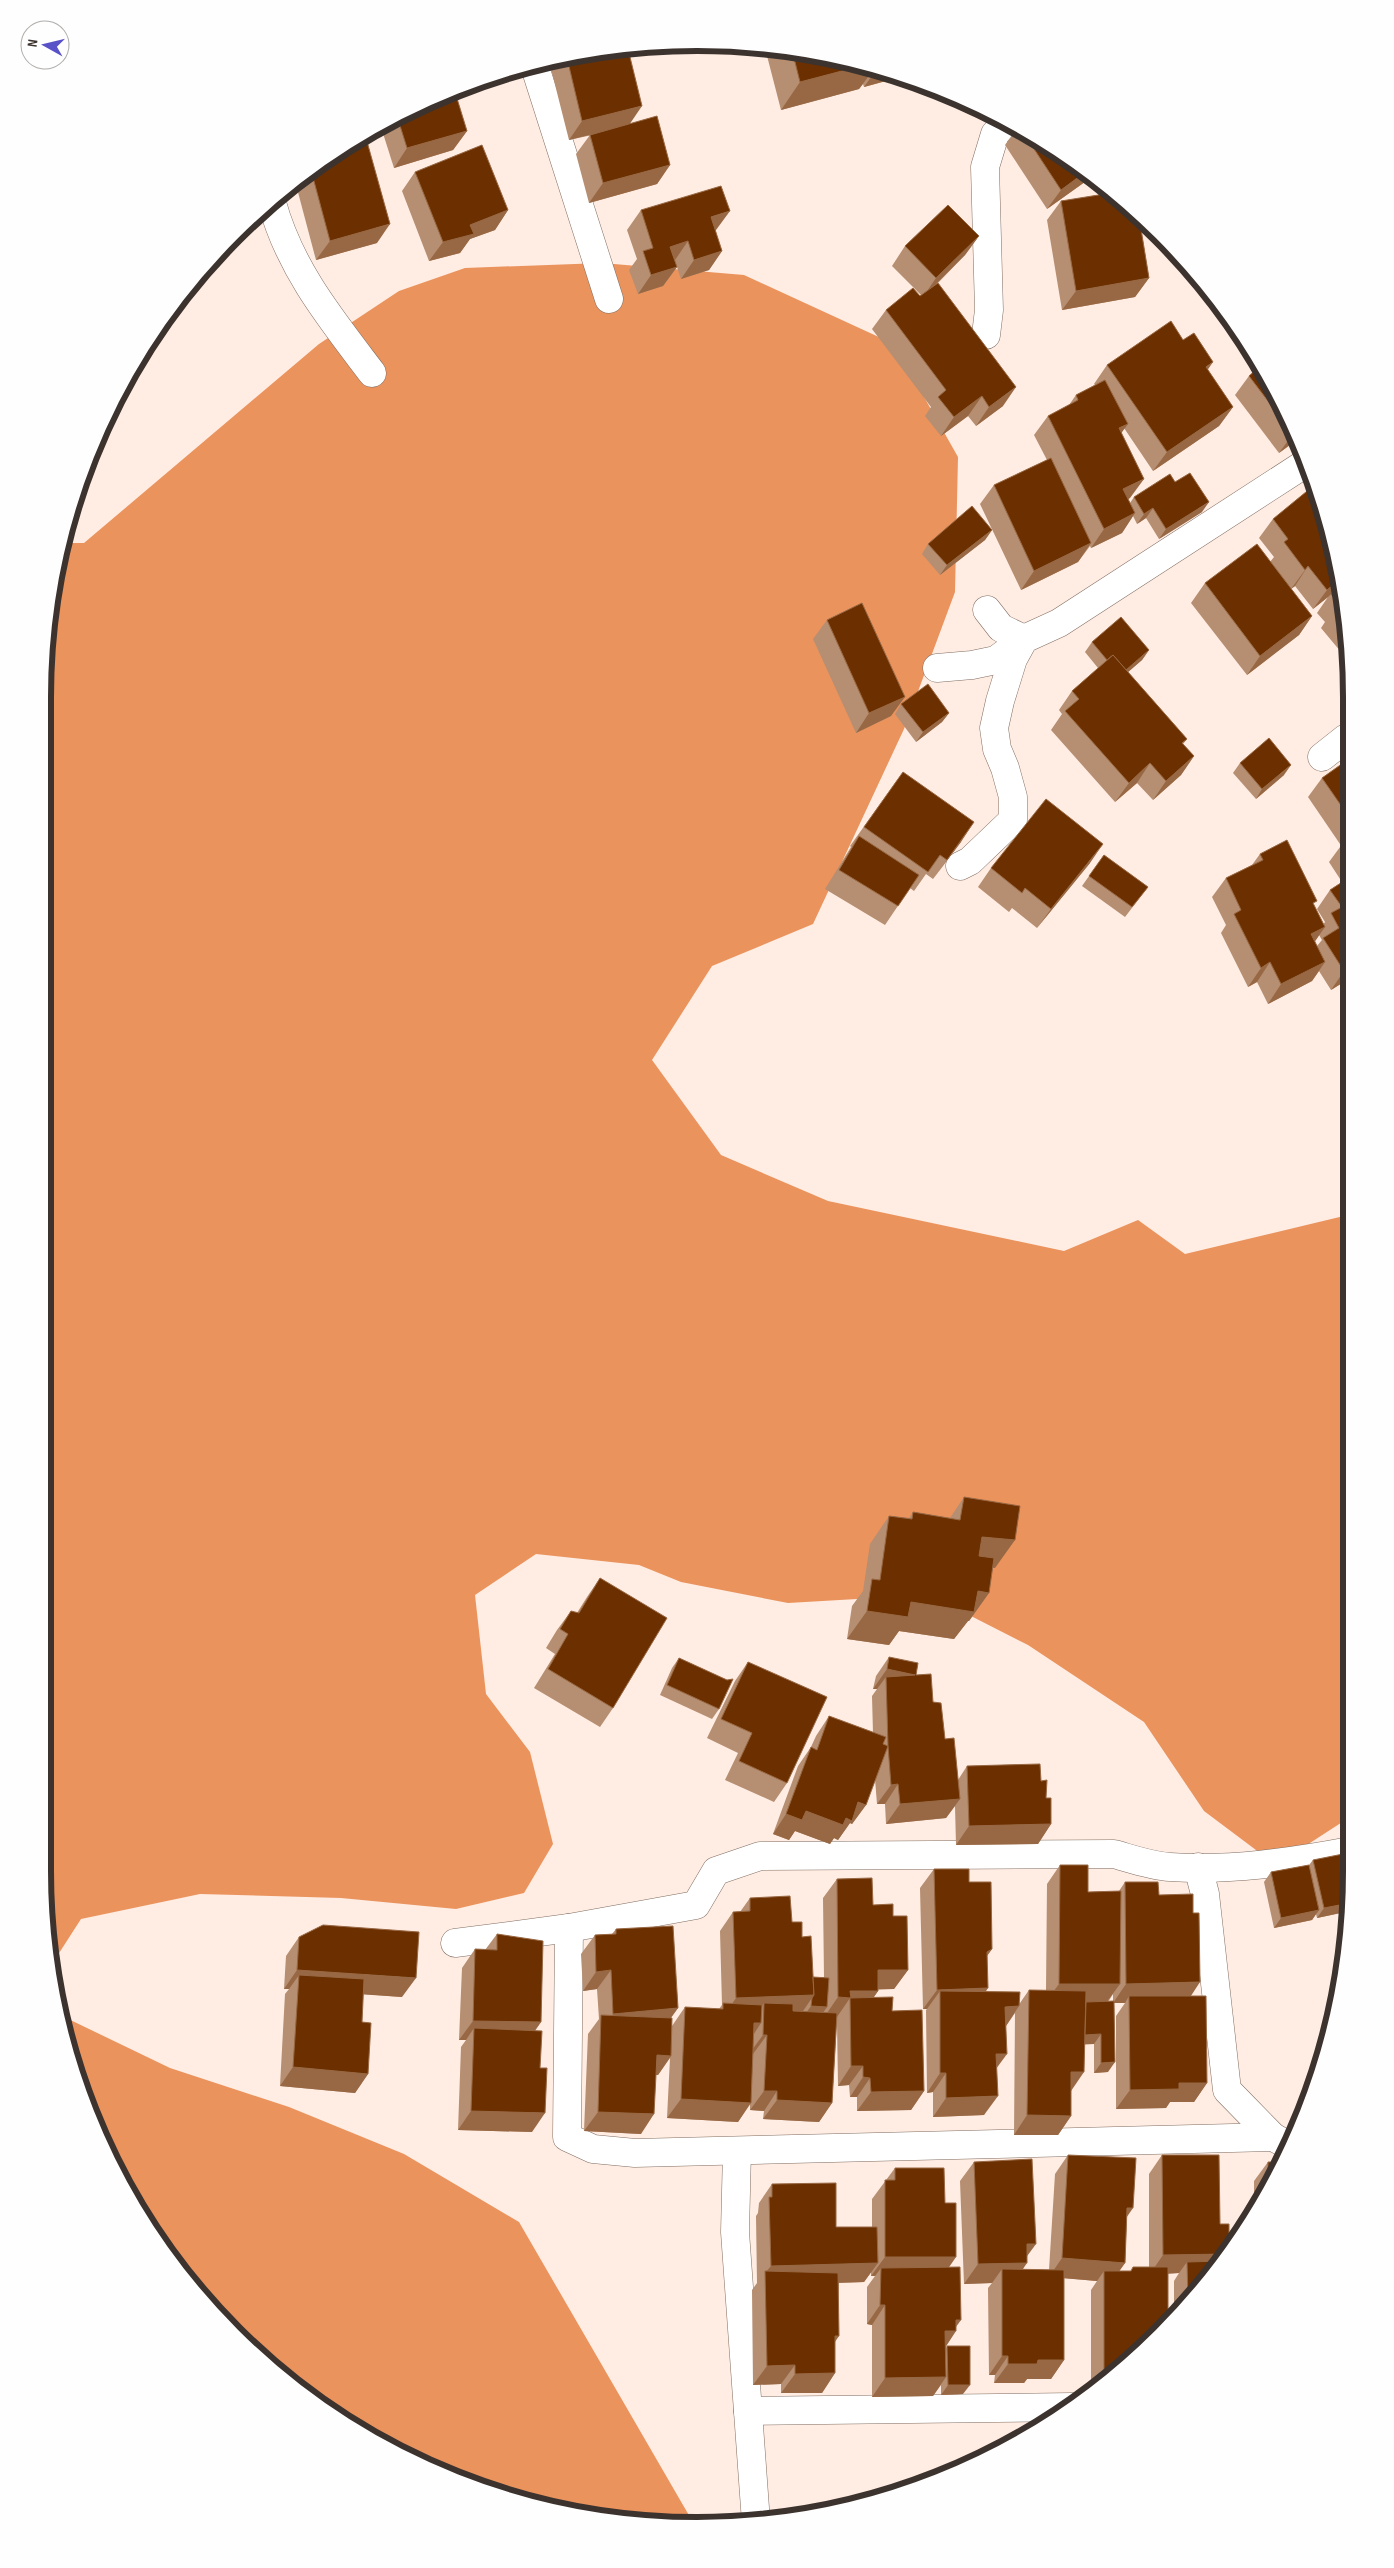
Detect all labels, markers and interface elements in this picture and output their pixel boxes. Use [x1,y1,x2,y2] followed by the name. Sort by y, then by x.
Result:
[20,20,70,70] north arrow
[24,38,42,48] text: N

